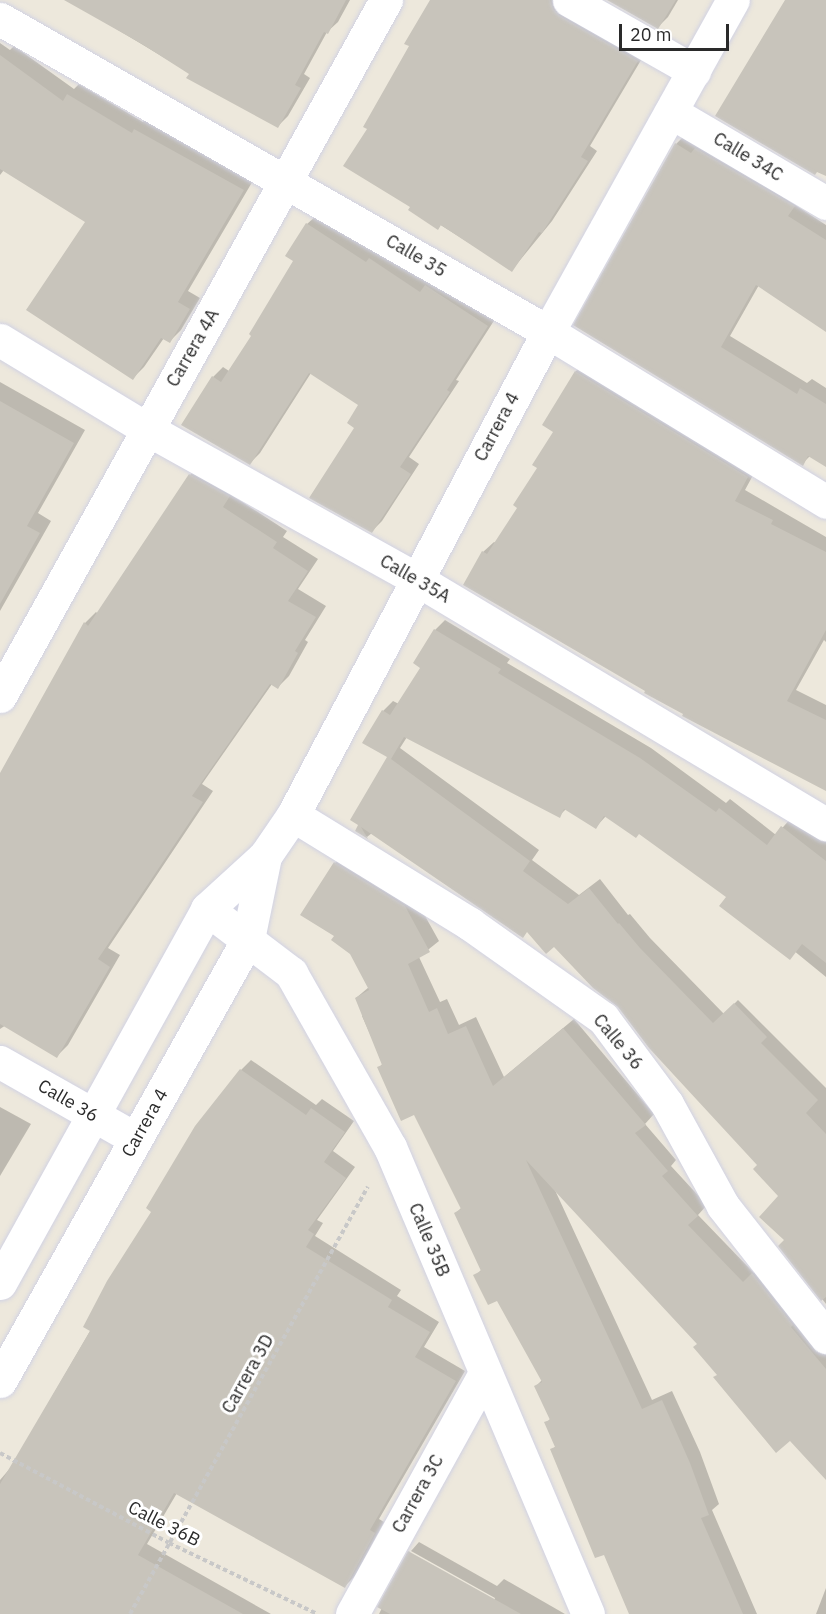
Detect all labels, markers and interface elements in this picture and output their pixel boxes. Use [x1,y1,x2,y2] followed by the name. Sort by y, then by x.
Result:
[622,12,732,50] scale bar
[630,23,672,46] text: 20 m
[709,128,787,186] street label: Calle 34C
[382,230,450,282] street label: Calle 35
[162,305,224,391] street label: Carrera 4A
[470,389,524,465] street label: Carrera 4
[376,550,454,608] street label: Calle 35A
[588,1010,648,1074] street label: Calle 36
[34,1075,102,1127] street label: Calle 36
[117,1085,173,1161] street label: Carrera 4
[404,1200,454,1280] street label: Calle 35B
[217,1331,279,1417] street label: Carrera 3D
[388,1451,448,1537] street label: Carrera 3C
[124,1497,204,1551] street label: Calle 36B

